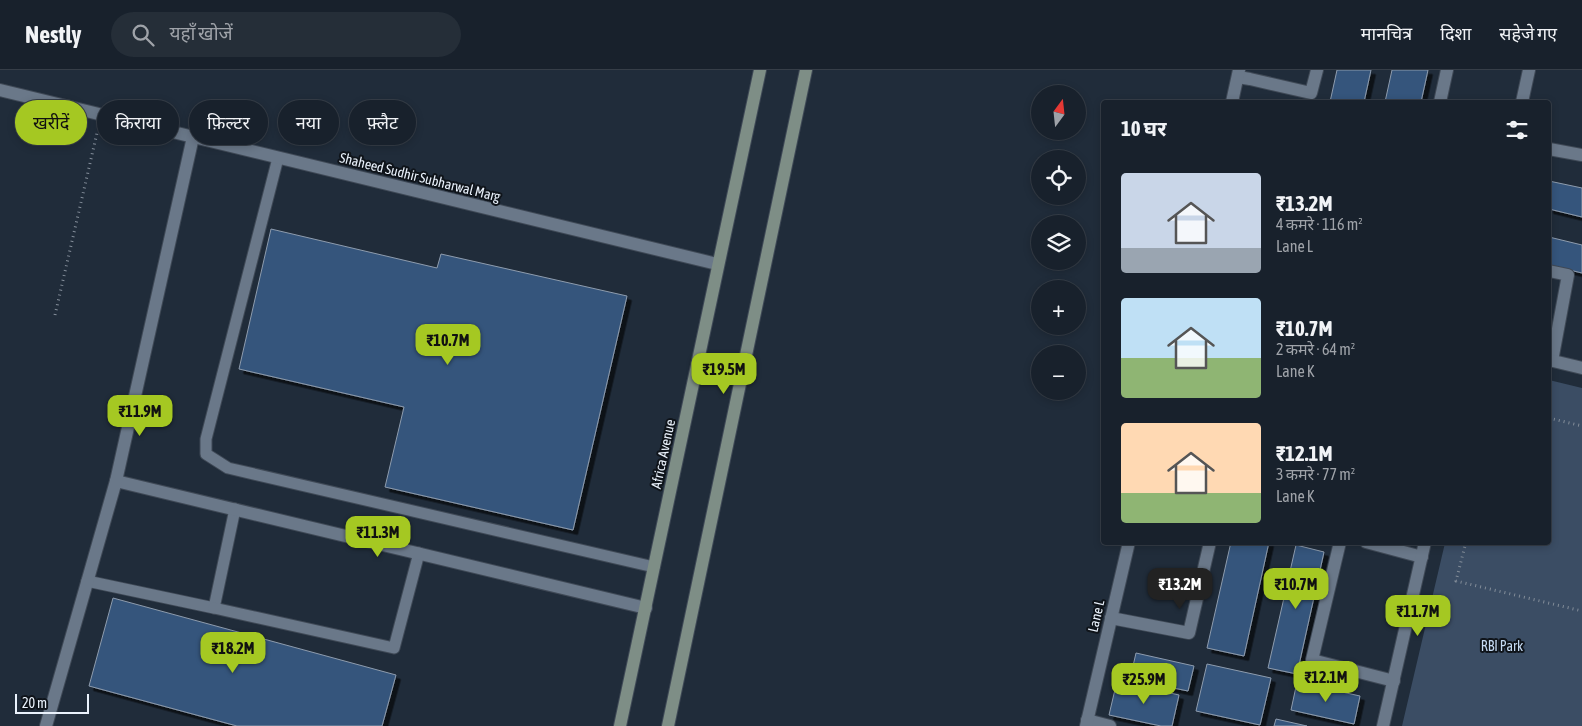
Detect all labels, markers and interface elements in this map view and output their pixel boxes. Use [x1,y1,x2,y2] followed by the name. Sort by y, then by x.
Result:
[111,12,461,57] search box
[25,21,81,48] text: Nestly
[129,21,157,49] icon: search
[169,22,233,44] text: यहाँ खोजें
[1361,23,1412,44] text: मानचित्र
[1440,23,1471,44] text: दिशा
[1499,23,1557,44] text: सहेजे गए
[1031,85,1086,140] north arrow
[1031,85,1086,400] map controls
[15,100,87,145] chip: खरीदें
[97,100,179,145] chip: किराया
[189,100,268,145] chip: फ़िल्टर
[278,100,339,145] chip: नया
[349,100,416,145] chip: फ़्लैट
[1121,116,1167,140] text: 10 घर
[1503,116,1531,144] icon: filters
[338,149,502,205] street label: Shaheed Sudhir Subharwal Marg
[1031,150,1086,205] button: locate
[1276,191,1332,215] text: ₹13.2M
[1161,193,1221,253] icon: home
[1031,215,1086,270] button: layers
[1276,215,1363,233] text: 4 कमरे · 116 m²
[1276,237,1313,255] text: Lane L
[1031,280,1086,335] button: +
[1276,316,1332,340] text: ₹10.7M
[1161,318,1221,378] icon: home
[407,324,489,366] pin: ₹10.7M
[426,331,470,349] text: ₹10.7M
[1276,340,1355,358] text: 2 कमरे · 64 m²
[1031,345,1086,400] button: −
[683,352,765,395] pin: ₹19.5M
[702,360,746,378] text: ₹19.5M
[1276,362,1315,380] text: Lane K
[99,394,181,437] pin: ₹11.9M
[118,402,162,420] text: ₹11.9M
[648,418,678,490] street label: Africa Avenue
[1276,441,1332,465] text: ₹12.1M
[1161,443,1221,503] icon: home
[1276,465,1355,483] text: 3 कमरे · 77 m²
[1276,487,1315,505] text: Lane K
[337,516,419,558] pin: ₹11.3M
[356,523,400,541] text: ₹11.3M
[1139,568,1221,610] pin: ₹13.2M
[1255,568,1337,610] pin: ₹10.7M
[1158,575,1202,593] text: ₹13.2M
[1274,575,1318,593] text: ₹10.7M
[1377,594,1459,637] pin: ₹11.7M
[1085,598,1108,634] street label: Lane L
[1396,602,1440,620] text: ₹11.7M
[192,632,274,674] pin: ₹18.2M
[1481,638,1523,654] park label: RBI Park
[211,639,255,657] text: ₹18.2M
[1285,660,1367,703] pin: ₹12.1M
[1103,662,1185,705] pin: ₹25.9M
[1304,668,1348,686] text: ₹12.1M
[1122,670,1166,688] text: ₹25.9M
[15,691,89,714] scale bar
[22,695,47,711] text: 20 m

